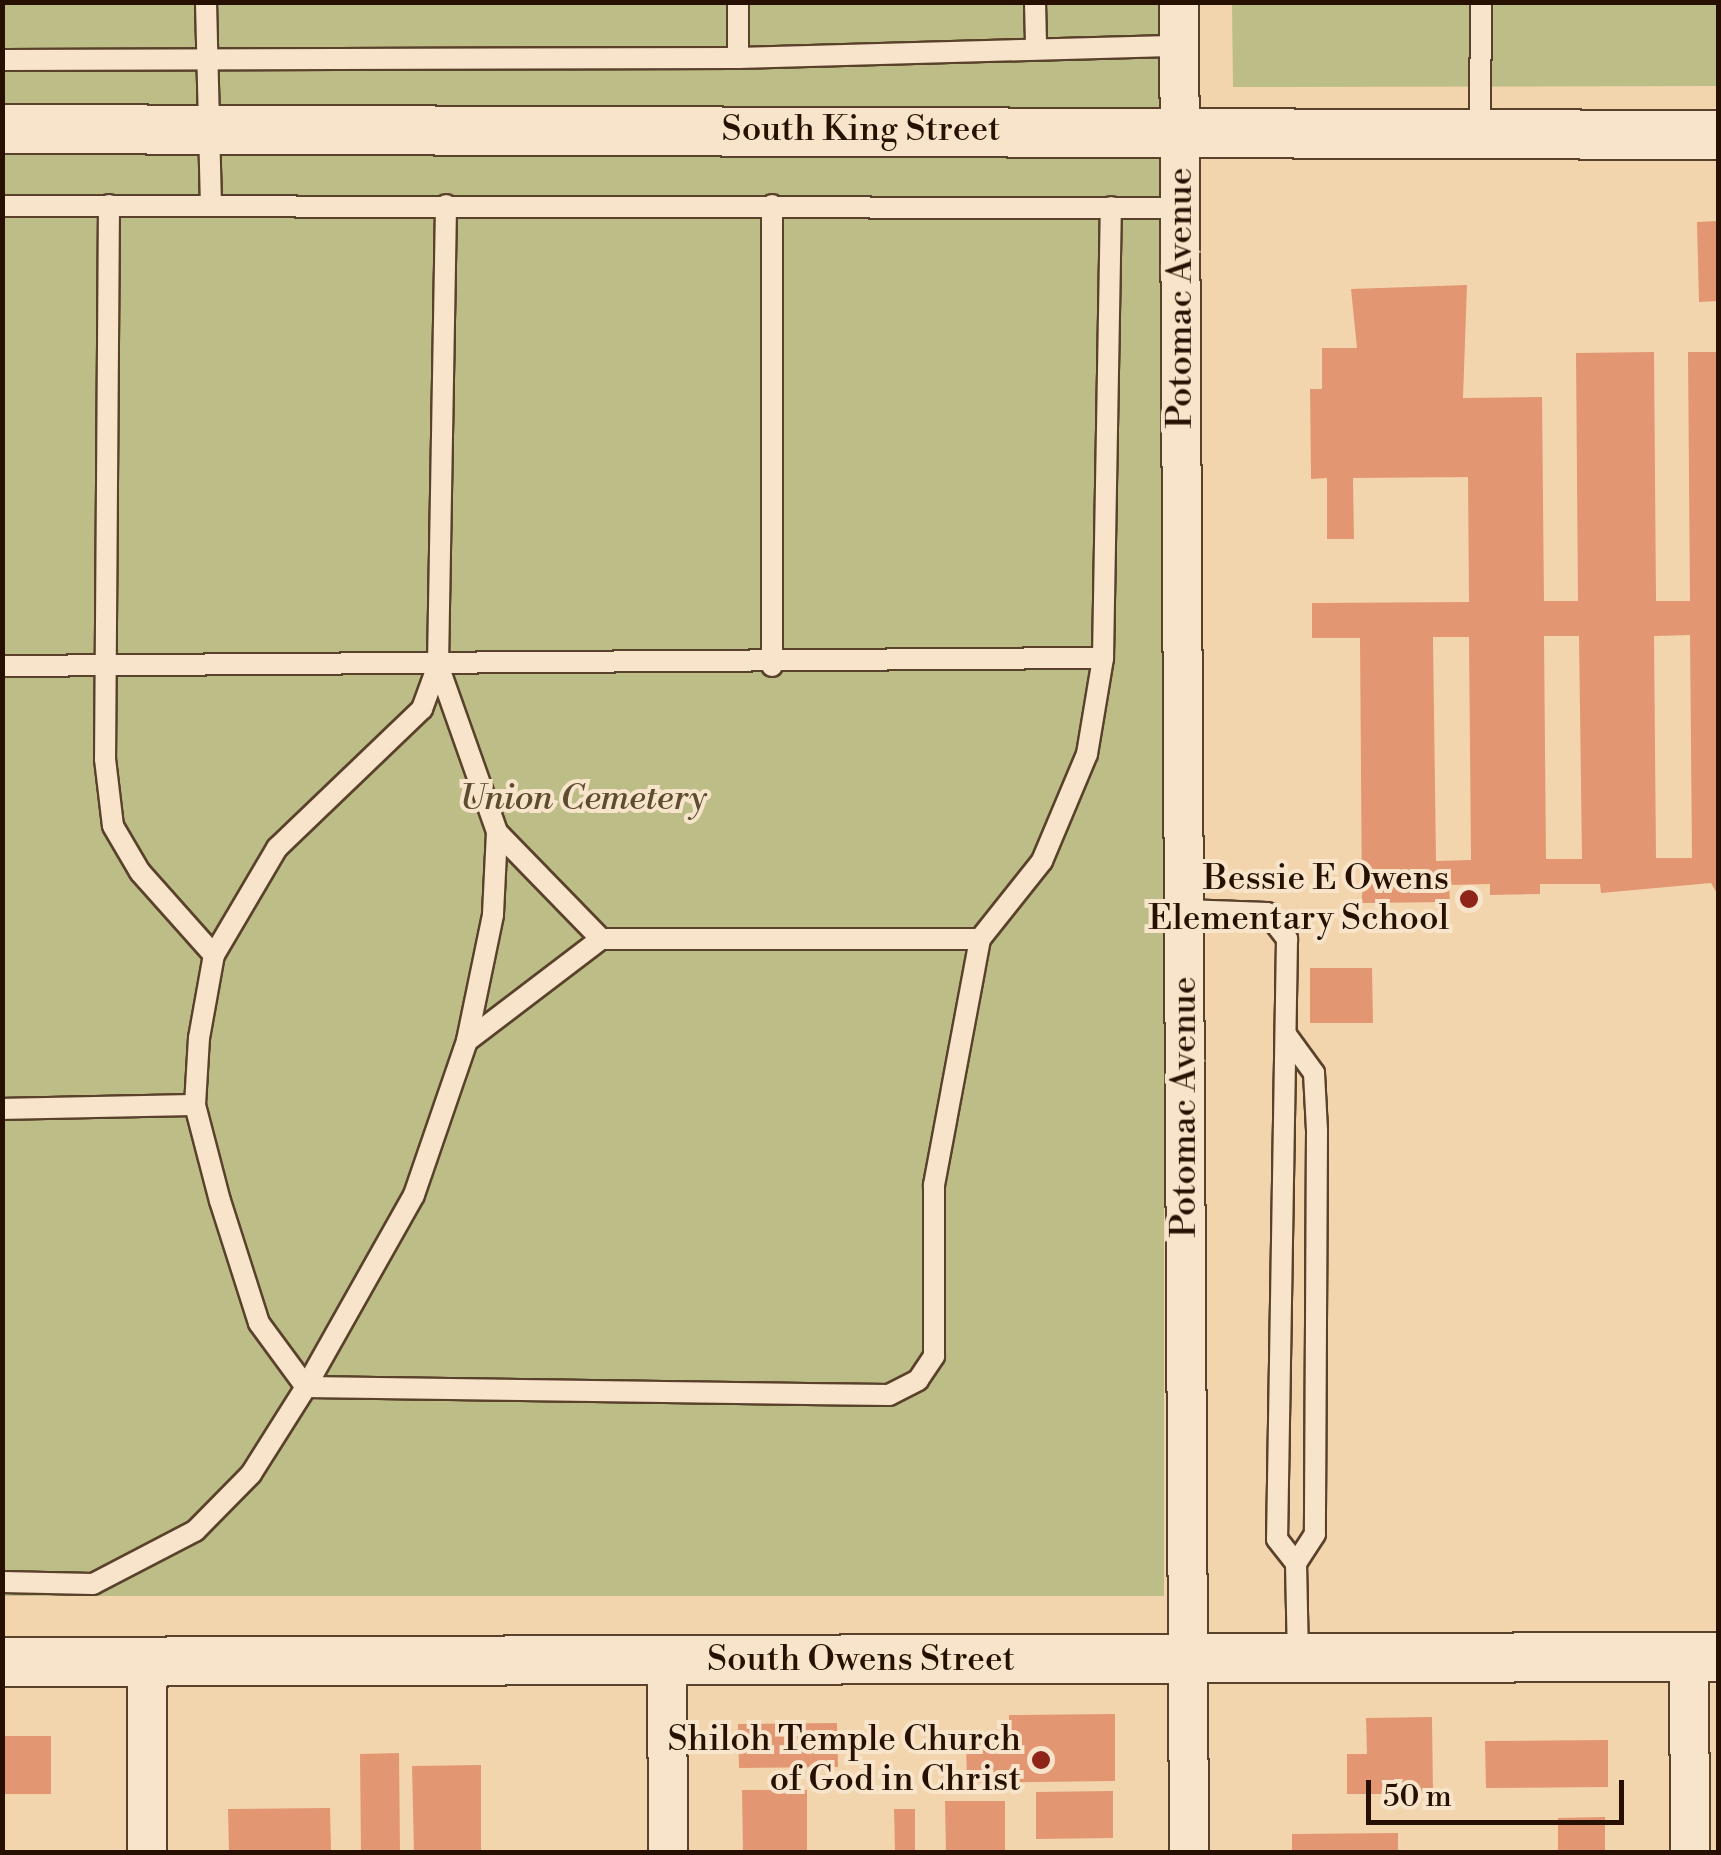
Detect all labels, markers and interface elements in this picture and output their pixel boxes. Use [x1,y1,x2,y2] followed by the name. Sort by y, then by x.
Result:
[722,109,1000,151] street label: South King Street
[1160,167,1202,429] street label: Potomac Avenue
[459,778,707,820] park label: Union Cemetery
[1148,858,1449,940] place label: Bessie E Owens Elementary School
[1458,888,1480,910] marker: Bessie E Owens Elementary School
[1164,976,1206,1238] street label: Potomac Avenue
[707,1639,1015,1681] street label: South Owens Street
[667,1719,1021,1801] place label: Shiloh Temple Church of God in Christ
[1030,1749,1052,1771] marker: Shiloh Temple Church of God in Christ
[1371,1760,1628,1822] scale bar
[1383,1778,1452,1816] text: 50 m

